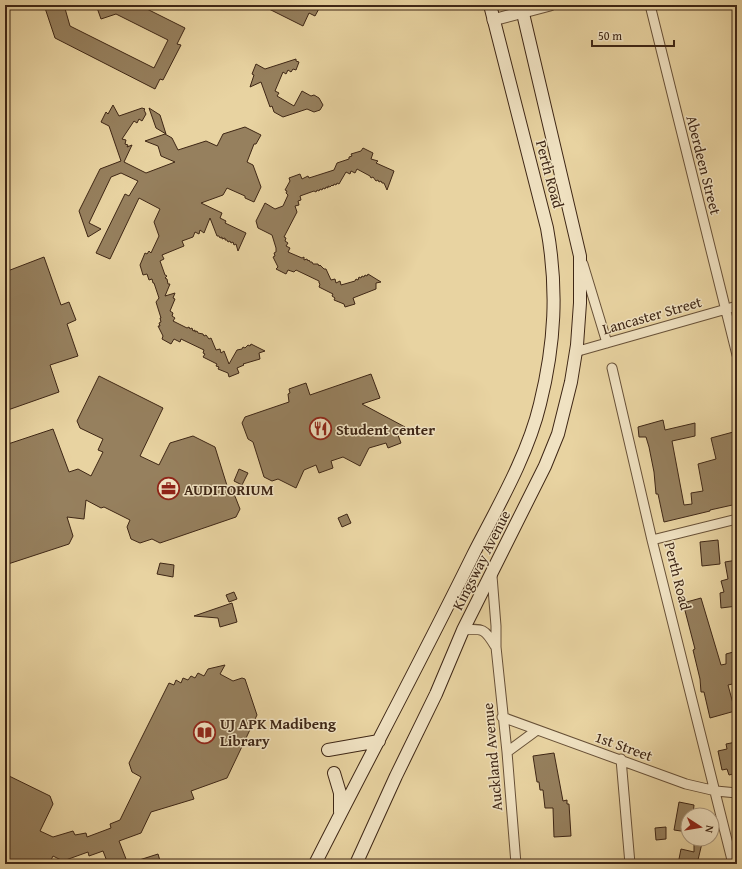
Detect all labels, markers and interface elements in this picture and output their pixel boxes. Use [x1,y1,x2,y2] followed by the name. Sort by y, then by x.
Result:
[592,22,674,48] scale bar
[598,27,622,44] text: 50 m
[682,113,727,218] street label: Aberdeen Street
[531,138,569,210] street label: Perth Road
[600,291,705,339] street label: Lancaster Street
[308,416,334,442] restaurant icon: Student center
[336,419,435,440] place label: Student center
[156,476,182,502] office icon: AUDITORIUM
[184,479,274,500] place label: AUDITORIUM
[447,507,515,613] street label: Kingsway Avenue
[659,540,697,612] street label: Perth Road
[477,702,507,812] street label: Auckland Avenue
[220,713,336,751] place label: UJ APK Madibeng Library
[192,719,218,745] library icon: UJ APK Madibeng Library
[592,726,656,766] street label: 1st Street
[680,807,720,847] north arrow
[701,824,718,835] text: N

